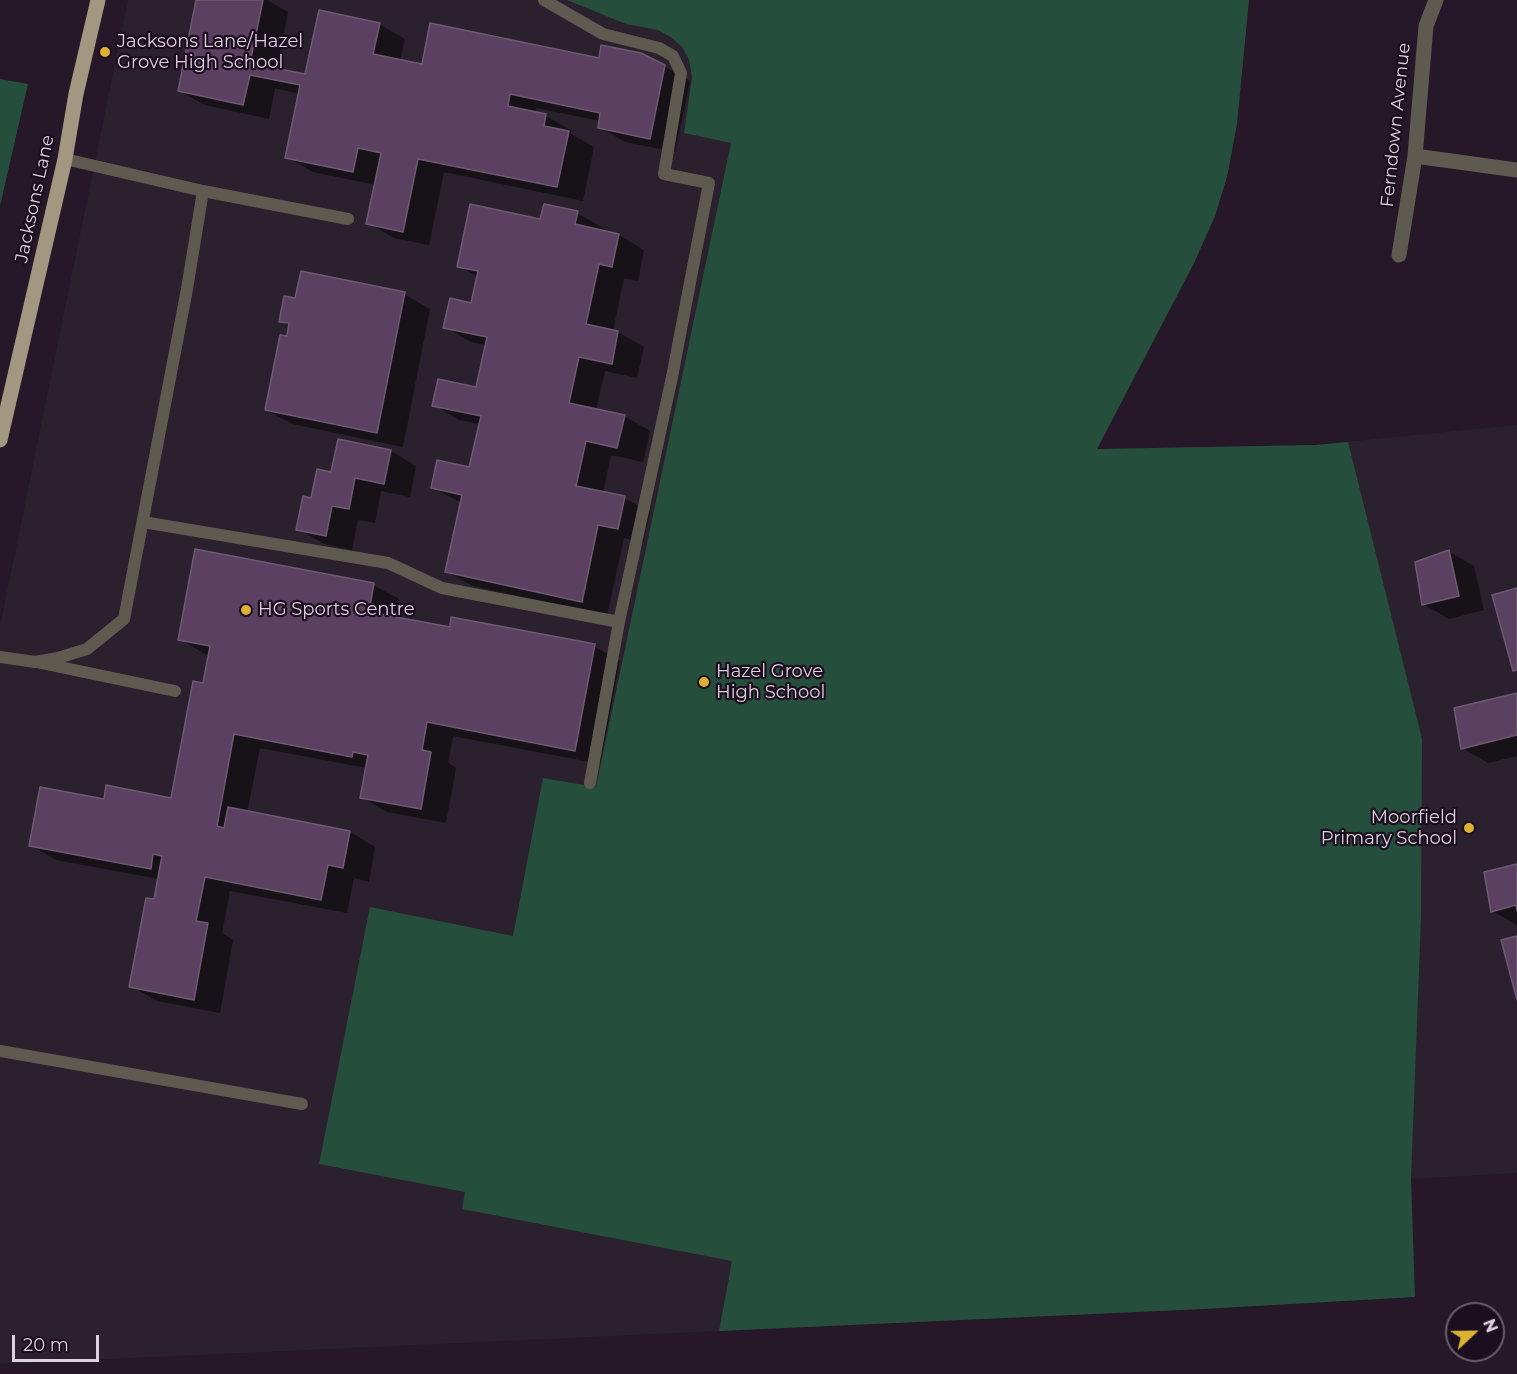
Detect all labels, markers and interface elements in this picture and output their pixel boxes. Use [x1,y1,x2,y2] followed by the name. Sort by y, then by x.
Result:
[117,31,303,74] place label: Jacksons Lane/Hazel Grove High School
[1377,42,1415,208] street label: Ferndown Avenue
[98,45,112,59] marker: Jacksons Lane/Hazel Grove High School
[11,133,59,265] street label: Jacksons Lane
[258,599,415,621] place label: HG Sports Centre
[239,603,253,617] marker: HG Sports Centre
[716,661,825,704] place label: Hazel Grove High School
[697,675,711,689] marker: Hazel Grove High School
[1321,807,1457,850] place label: Moorfield Primary School
[1462,821,1476,835] marker: Moorfield Primary School
[1445,1302,1505,1362] north arrow
[1479,1316,1502,1335] text: N
[15,1323,102,1361] scale bar
[23,1334,69,1356] text: 20 m

